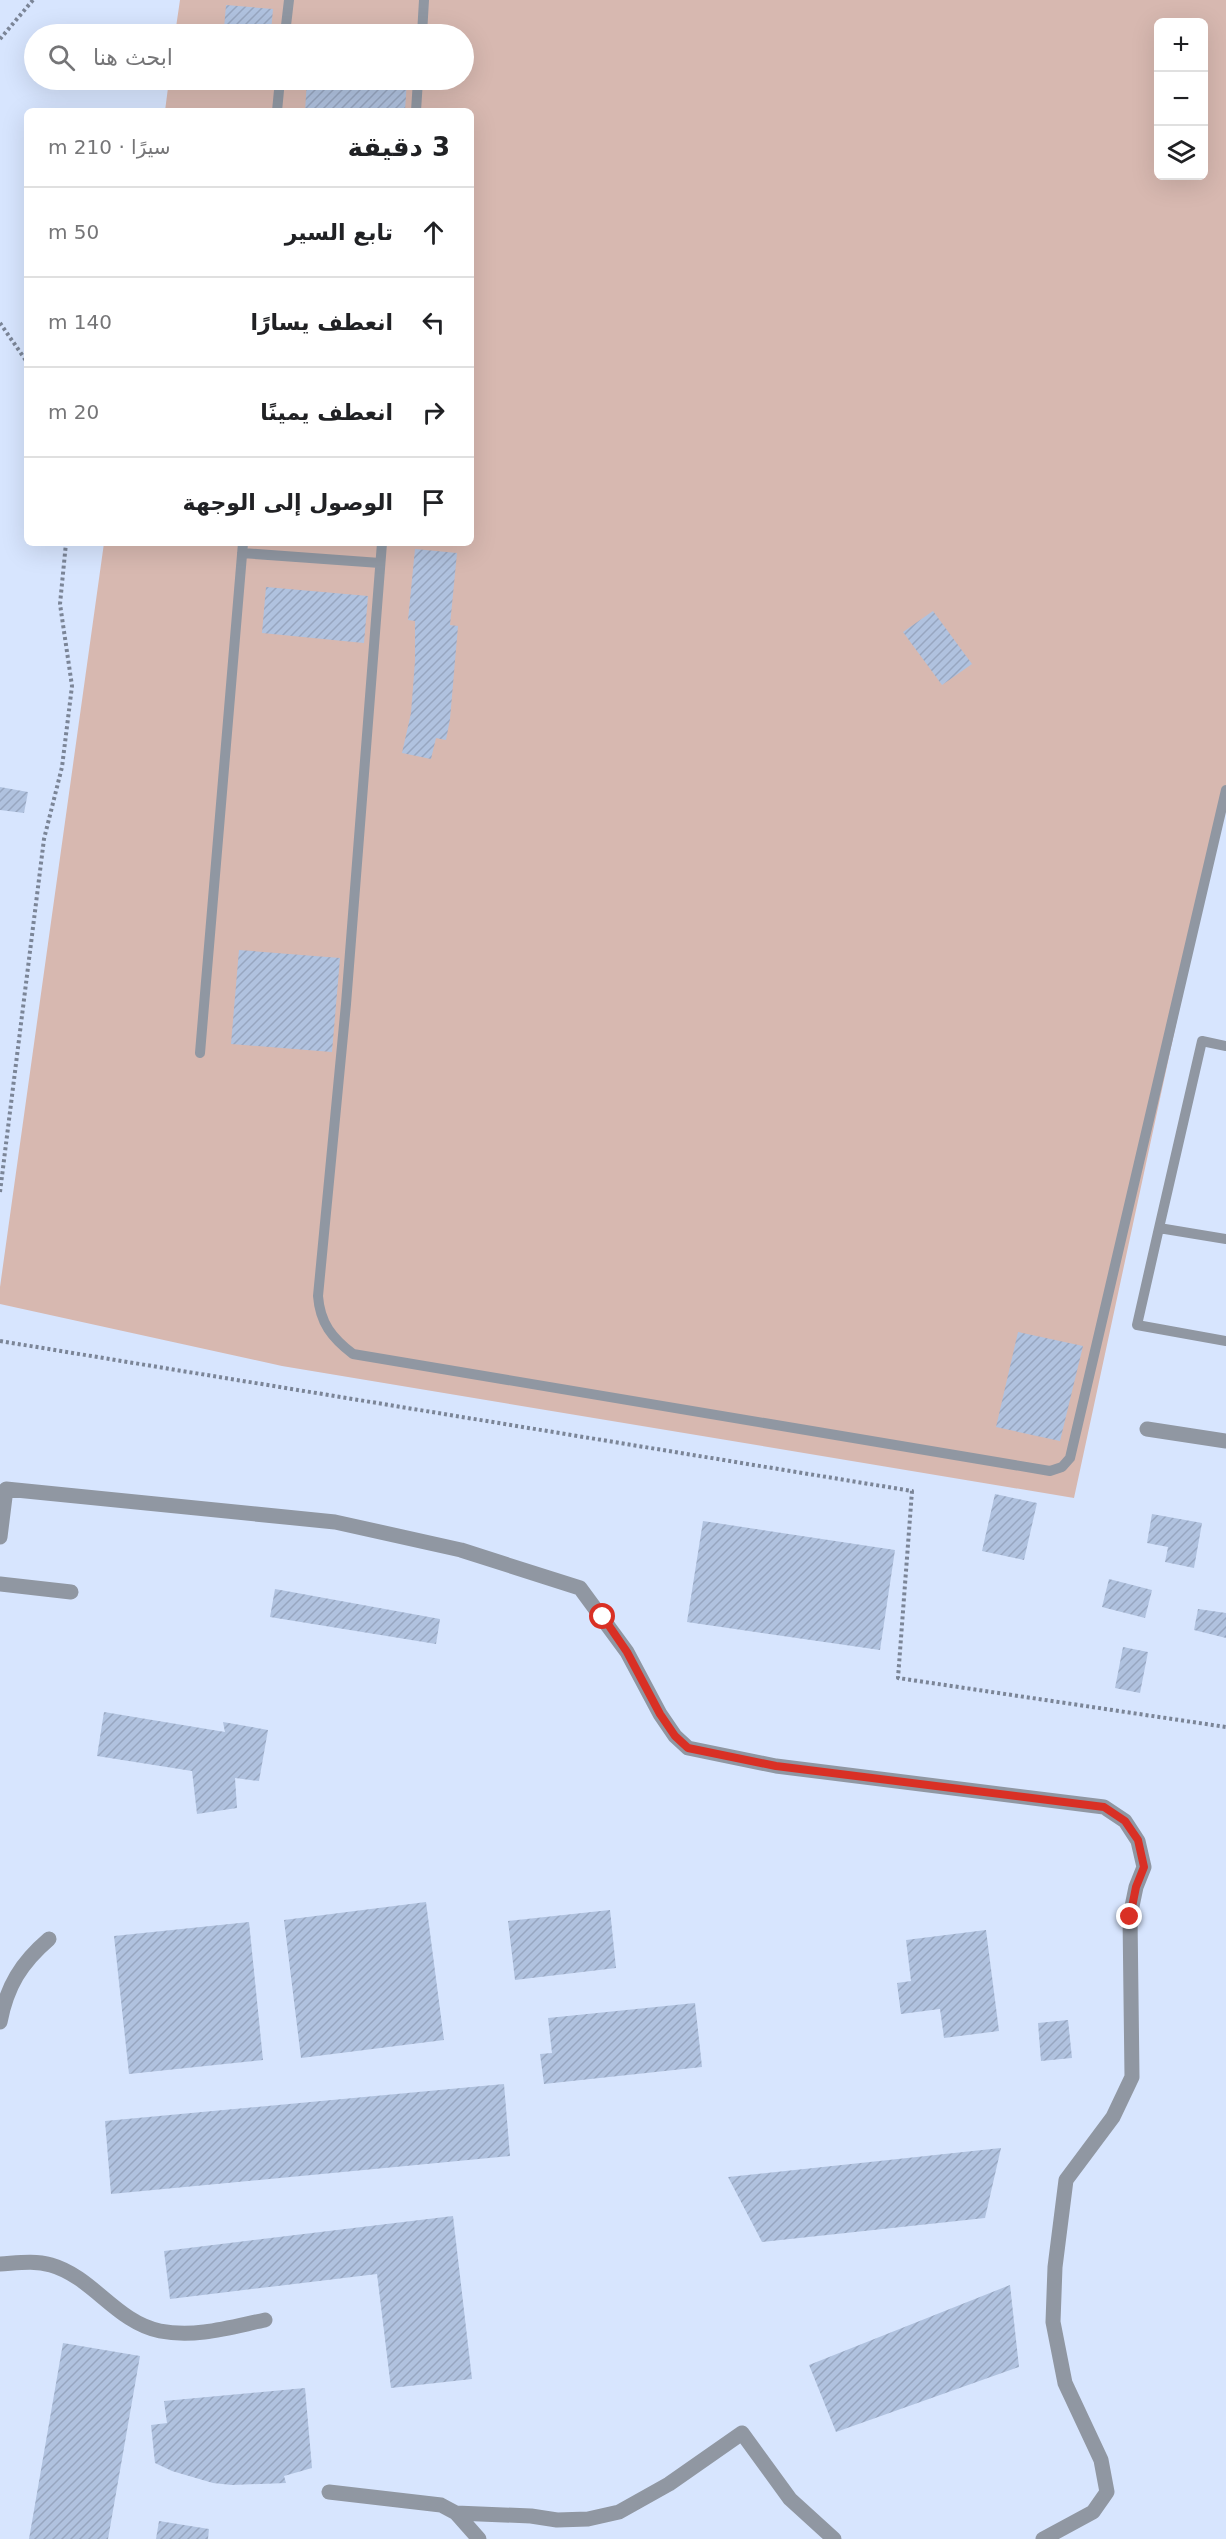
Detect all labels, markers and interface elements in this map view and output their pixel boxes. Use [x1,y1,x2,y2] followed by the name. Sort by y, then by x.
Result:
[1154,18,1208,180] map controls
[1154,18,1208,72] button: +
[24,24,474,90] search box
[45,41,78,74] icon: search
[93,45,173,70] text: ابحث هنا
[1154,72,1208,126] button: −
[1154,126,1208,180] button: layers
[347,132,450,162] text: 3 دقيقة
[48,135,171,159] text: سيرًا · 210 m
[417,216,450,249] icon: ahead
[48,220,99,244] text: 50 m
[285,220,393,245] text: تابع السير
[417,306,450,339] icon: left
[48,310,112,334] text: 140 m
[250,310,393,335] text: انعطف يسارًا
[417,396,450,429] icon: right
[48,400,99,424] text: 20 m
[260,400,393,425] text: انعطف يمينًا
[417,486,450,519] icon: arrive
[183,490,393,515] text: الوصول إلى الوجهة
[589,1603,615,1629] route start
[1116,1903,1142,1929] route end

